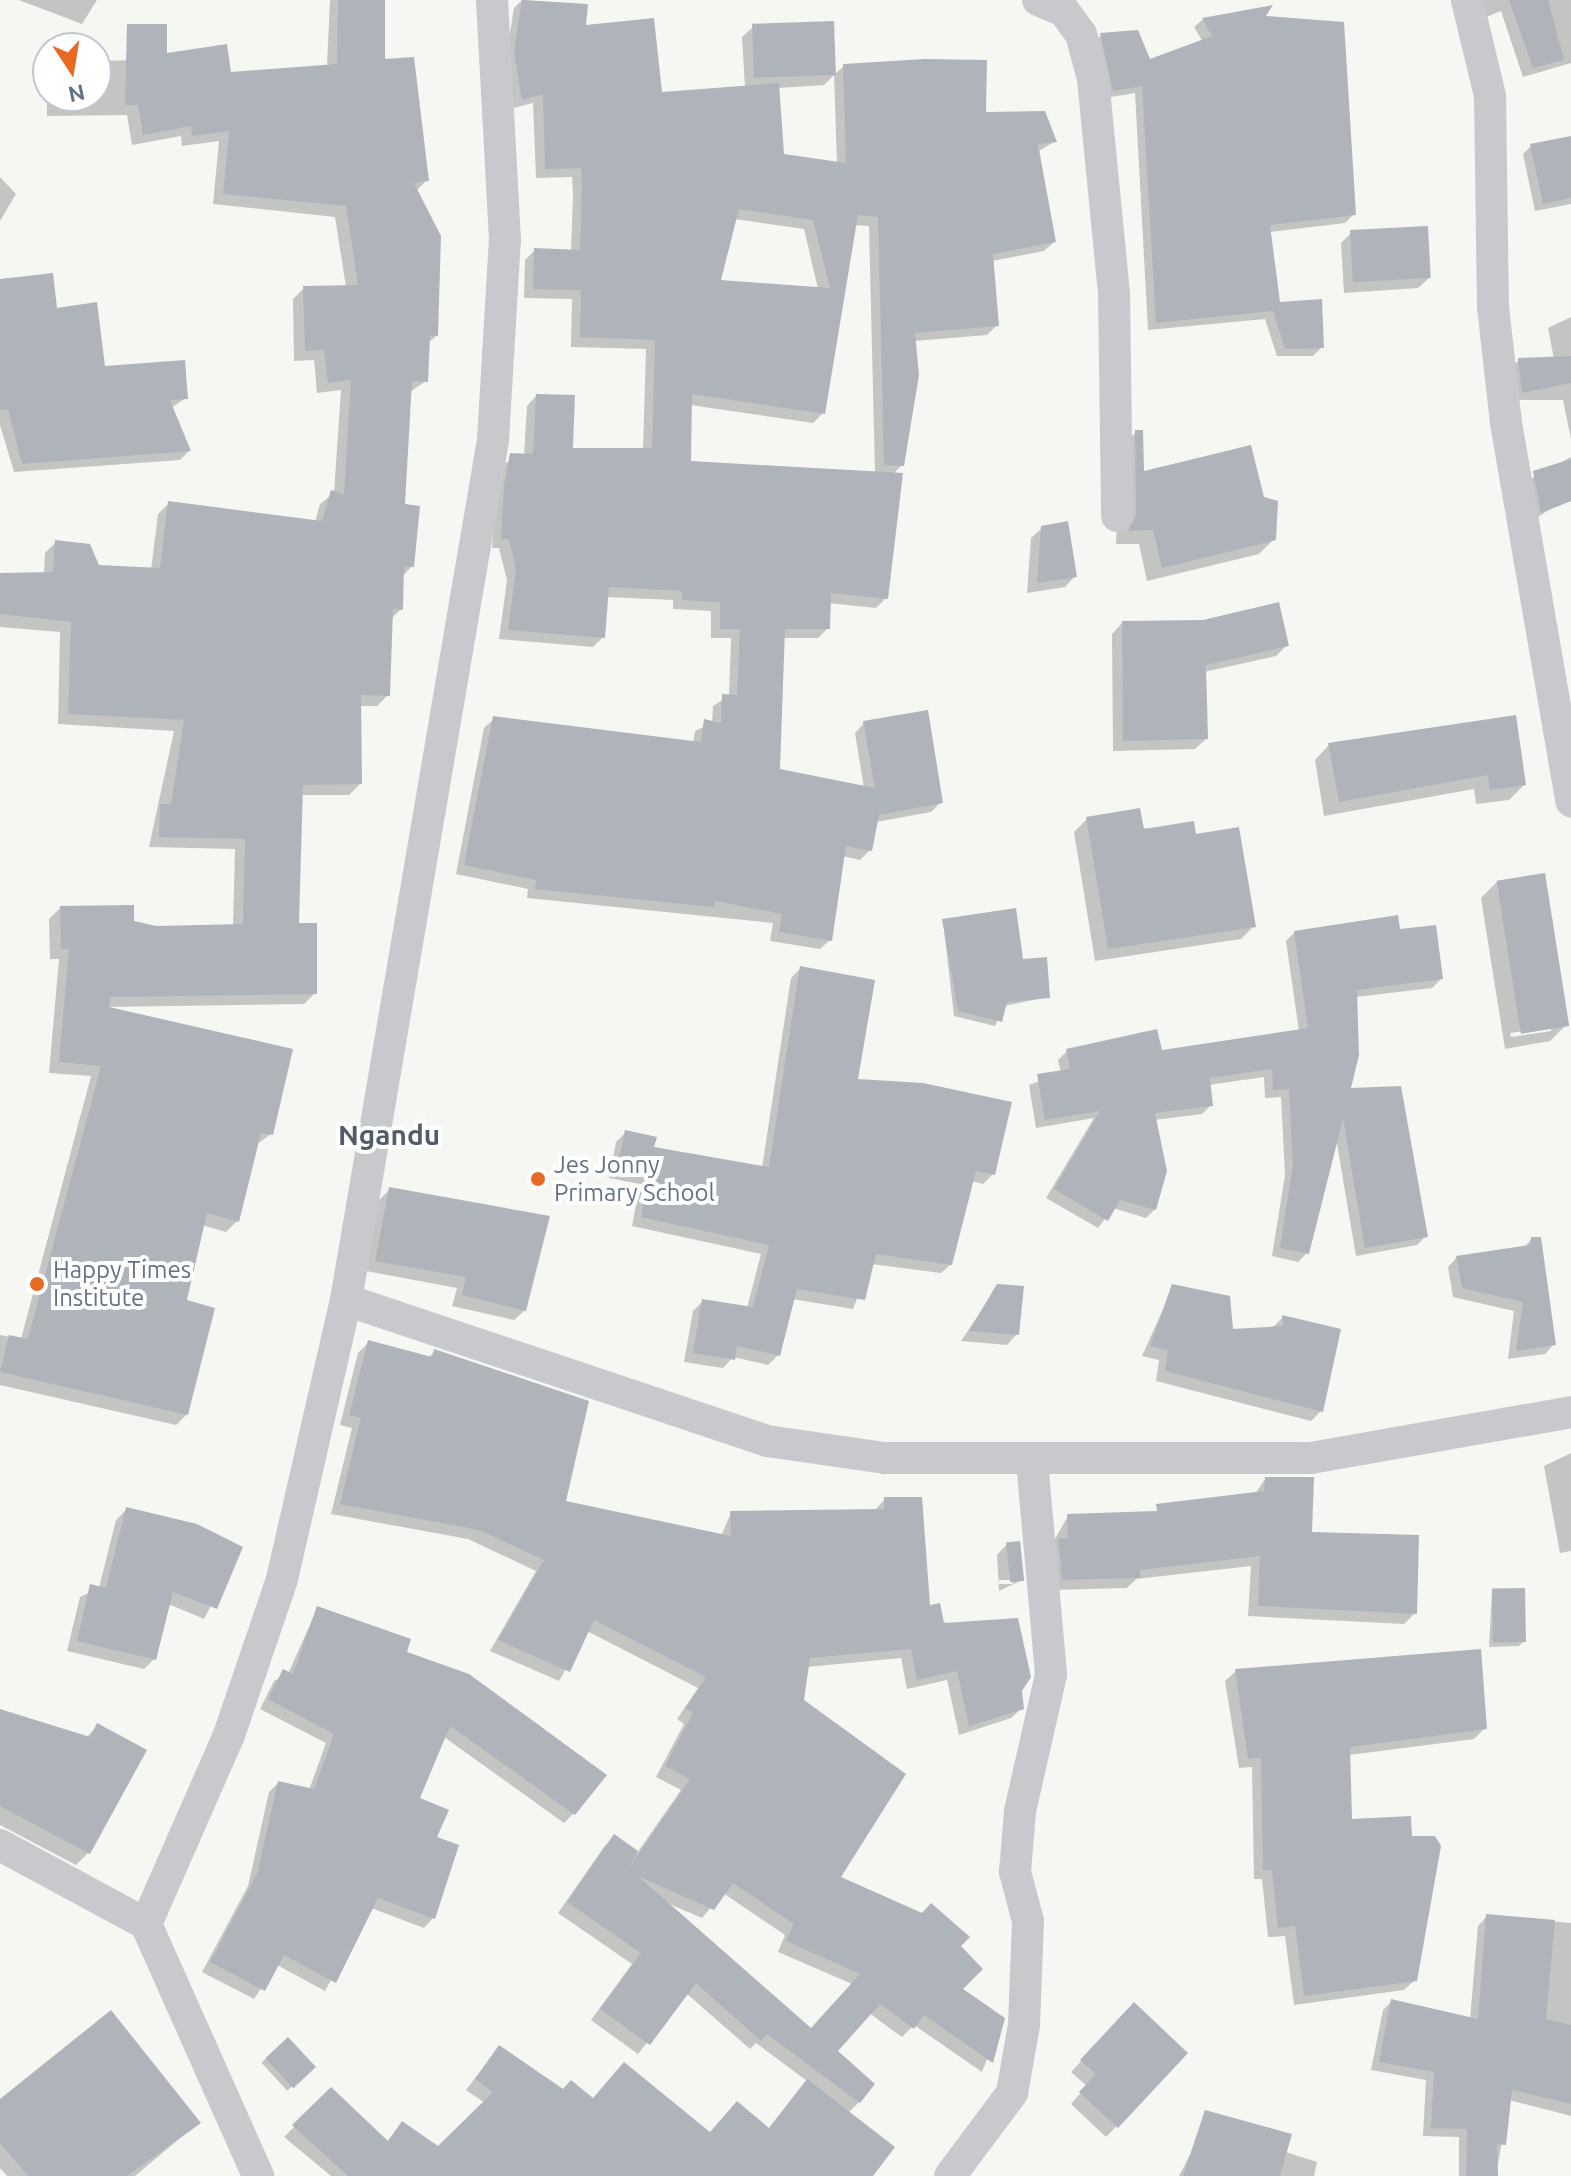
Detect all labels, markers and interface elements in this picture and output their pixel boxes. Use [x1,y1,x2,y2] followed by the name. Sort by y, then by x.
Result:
[32,32,112,112] north arrow
[66,80,87,108] text: N
[338,1118,440,1152] district label: Ngandu
[554,1151,715,1207] place label: Jes Jonny Primary School
[529,1170,547,1188] marker: Jes Jonny Primary School
[53,1256,191,1312] place label: Happy Times Institute
[28,1275,46,1293] marker: Happy Times Institute

